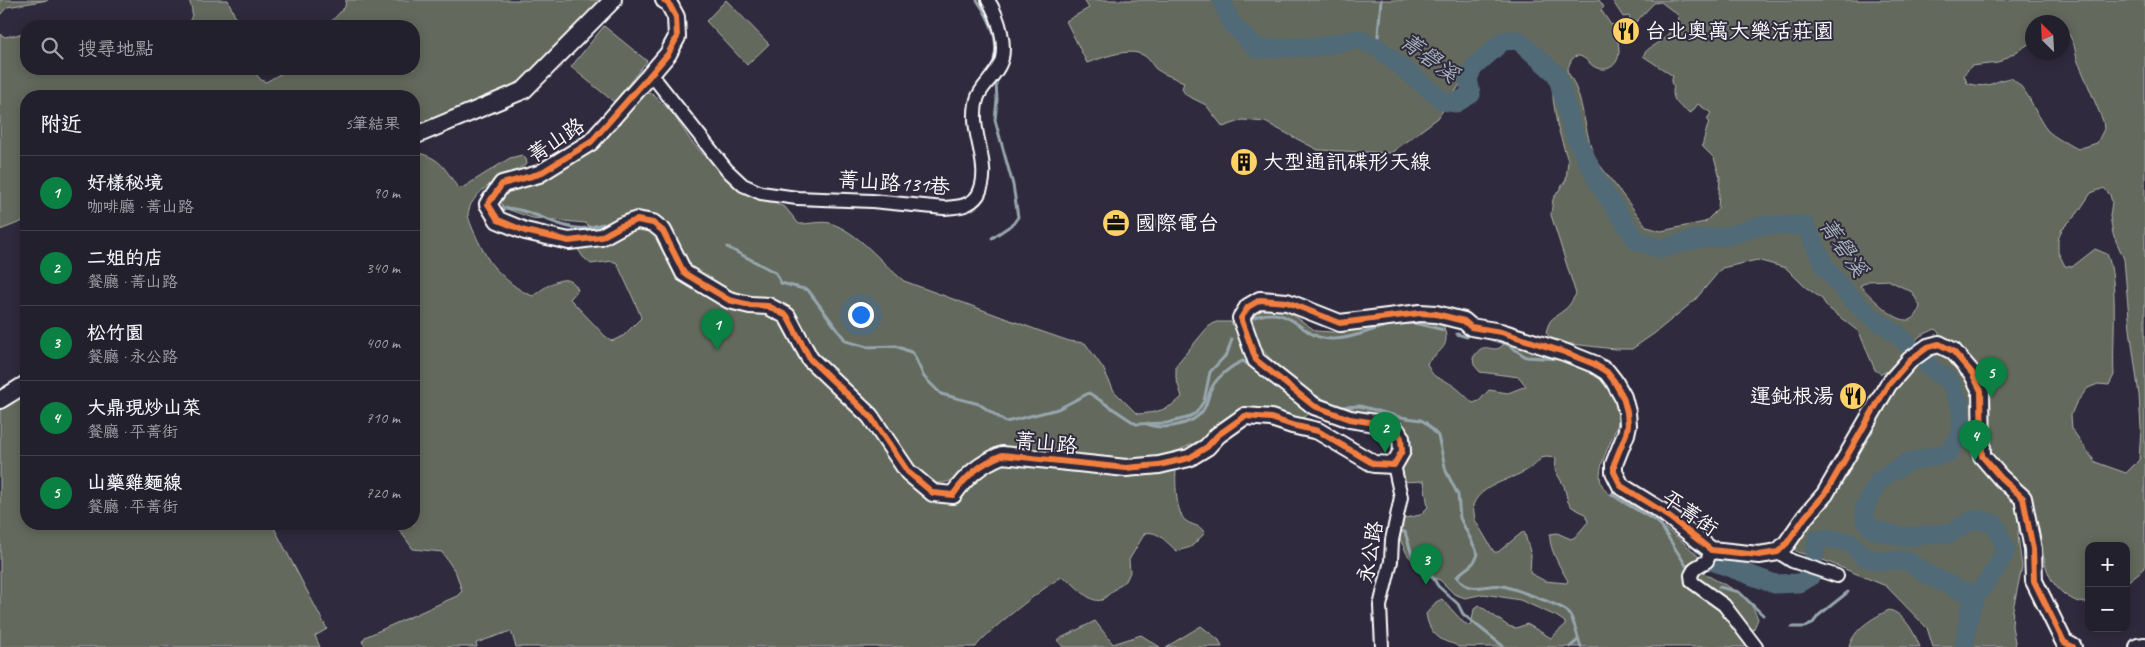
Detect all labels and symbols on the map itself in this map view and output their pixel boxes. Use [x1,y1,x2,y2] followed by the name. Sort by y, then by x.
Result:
[2025,15,2070,60] north arrow
[1611,16,1641,46] restaurant icon: 台北奧萬大樂活莊園
[1645,18,1834,44] place label: 台北奧萬大樂活莊園
[1395,27,1465,89] water label: 菁礐溪
[523,112,589,168] street label: 菁山路
[1229,147,1259,177] building icon: 大型通訊碟形天線
[1263,149,1431,175] place label: 大型通訊碟形天線
[837,166,951,200] street label: 菁山路131巷
[1101,208,1131,238] office icon: 國際電台
[1135,210,1219,236] place label: 國際電台
[1813,213,1874,283] water label: 菁礐溪
[848,302,874,328] your location
[701,309,733,350] pin: 1
[1975,357,2007,398] pin: 5
[1838,381,1868,411] restaurant icon: 運鈍根湯
[1750,383,1834,409] place label: 運鈍根湯
[1369,412,1401,453] pin: 2
[1959,420,1991,461] pin: 4
[1013,427,1079,459] street label: 菁山路
[1657,484,1723,542] street label: 平菁街
[1352,519,1388,585] street label: 永公路
[1410,544,1442,585] pin: 3

